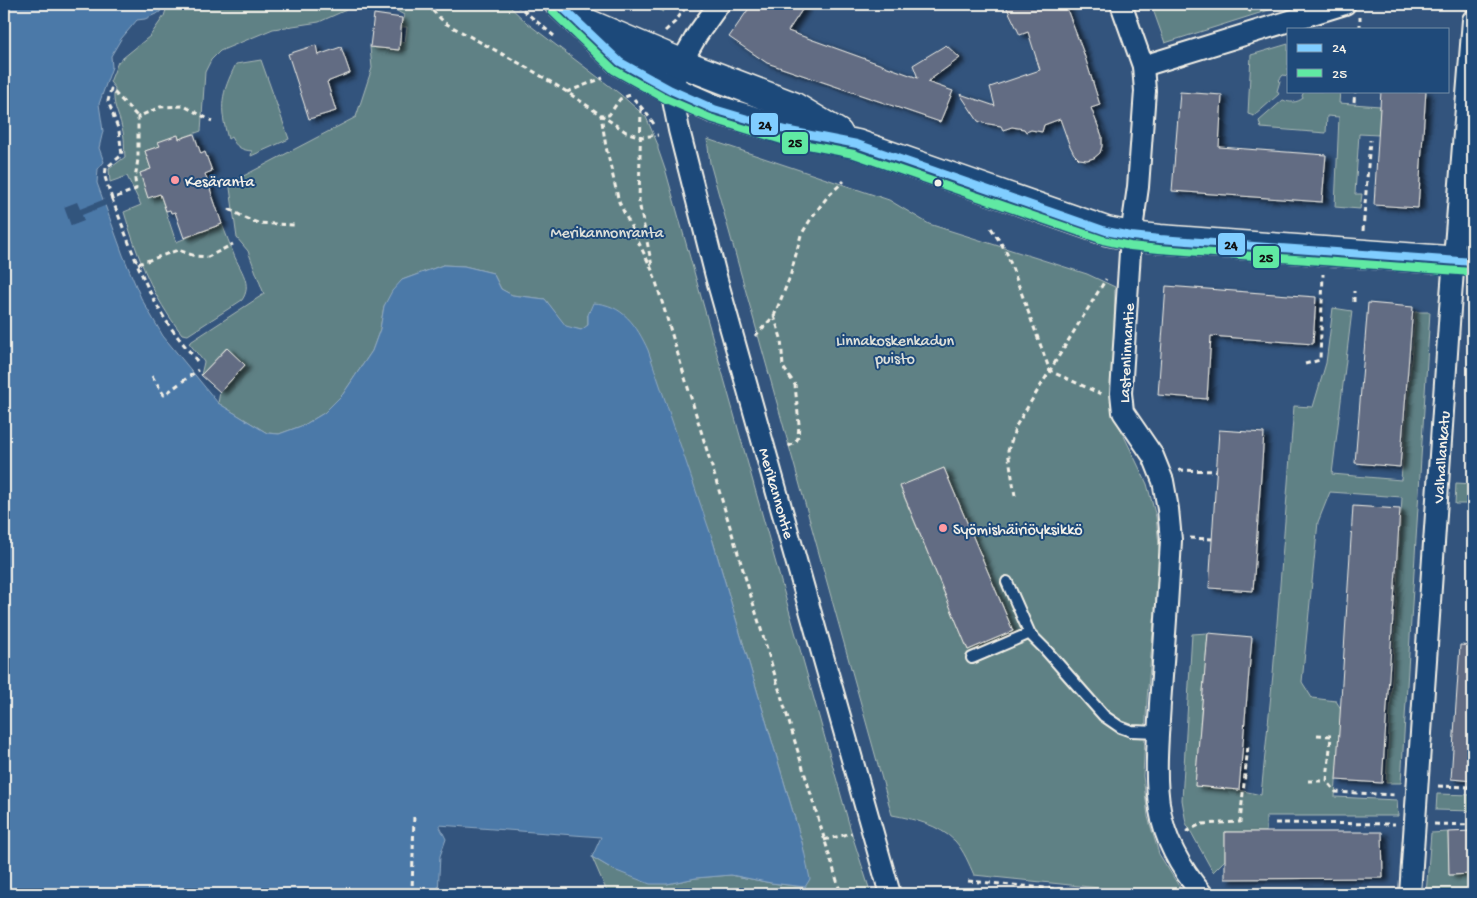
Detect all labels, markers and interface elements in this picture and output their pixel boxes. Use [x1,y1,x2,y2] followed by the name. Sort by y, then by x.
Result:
[1287,28,1450,92] legend
[1332,40,1346,58] text: 24
[1332,66,1347,84] text: 25
[750,112,779,136] line badge: 24
[758,118,772,135] text: 24
[781,131,809,155] line badge: 25
[788,136,803,153] text: 25
[169,174,181,186] marker: Kesäranta
[185,174,256,193] place label: Kesäranta
[933,178,943,188] unlabelled marker
[550,225,665,244] park label: Merikannonranta
[1217,232,1246,256] line badge: 24
[1224,238,1238,255] text: 24
[1252,245,1280,269] line badge: 25
[1259,251,1274,268] text: 25
[1116,302,1141,404] street label: Lastenlinnantie
[836,333,955,370] park label: Linnakoskenkadun puisto
[1431,410,1456,505] street label: Valhallankatu
[753,446,797,542] street label: Merikannontie
[937,522,949,534] marker: Syömishäiriöyksikkö
[953,522,1083,541] place label: Syömishäiriöyksikkö

